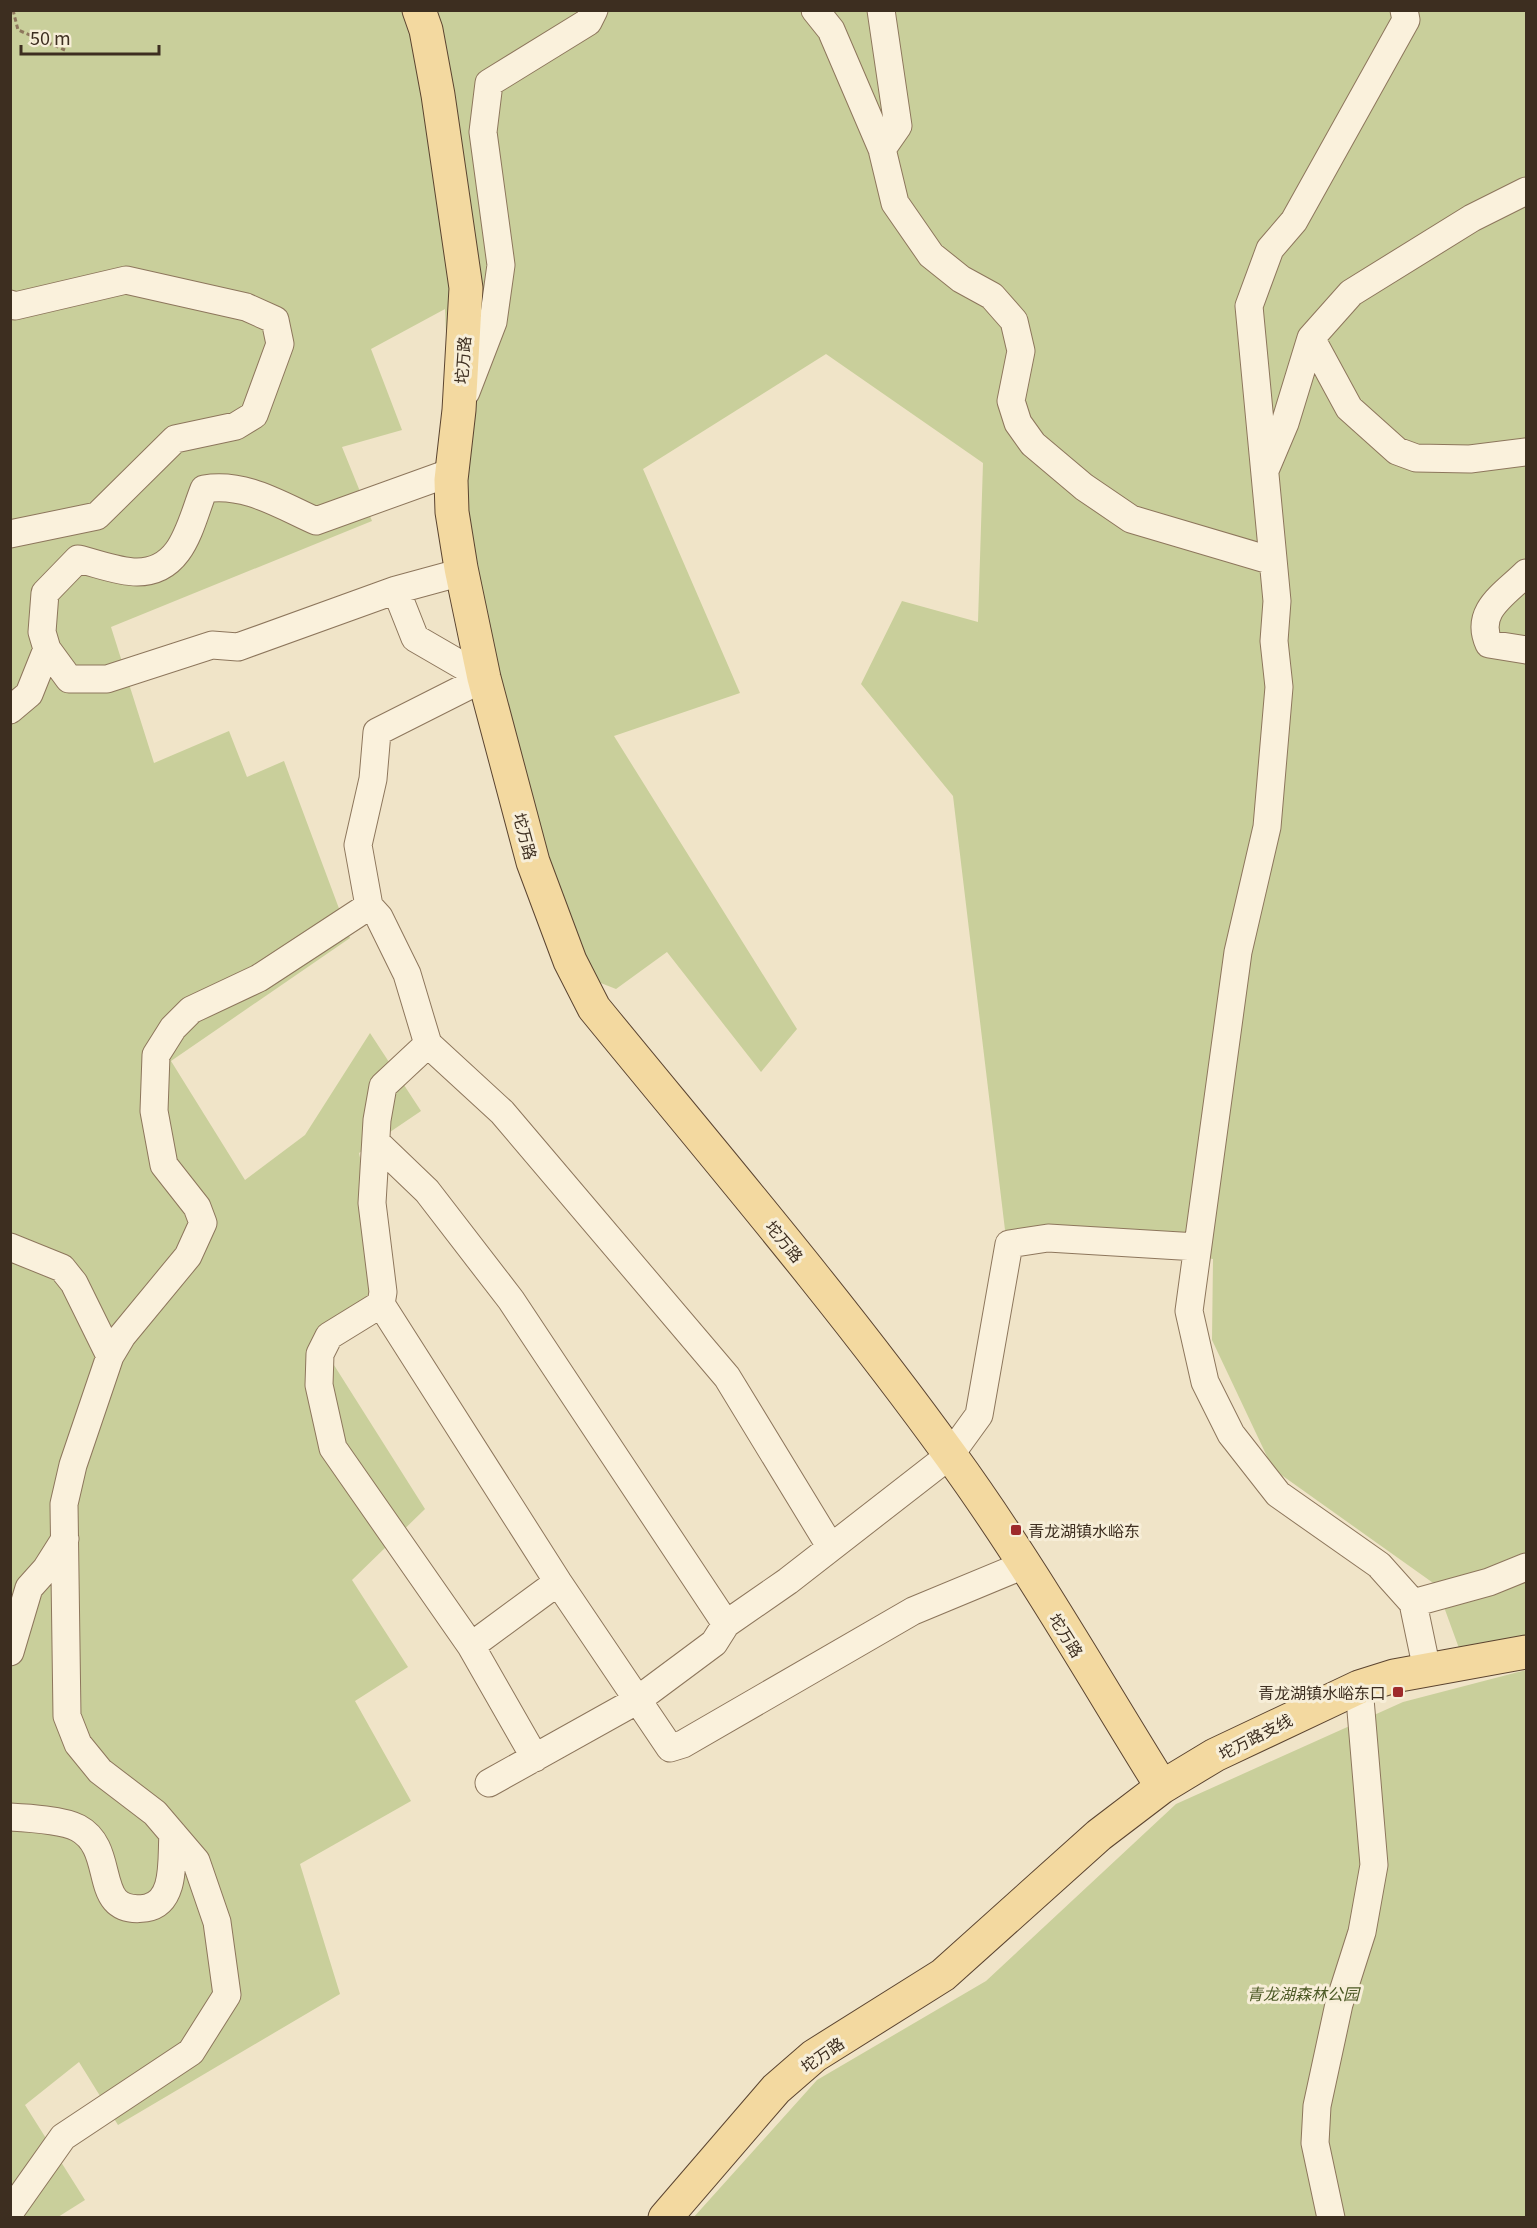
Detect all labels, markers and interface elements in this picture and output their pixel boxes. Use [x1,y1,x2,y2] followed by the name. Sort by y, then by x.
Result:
[21,18,159,56] scale bar
[30,24,71,50] text: 50 m
[448,335,476,385] street label: 坨万路
[508,810,544,862] street label: 坨万路
[760,1215,810,1267] street label: 坨万路
[1028,1518,1140,1542] place label: 青龙湖镇水峪东
[1009,1523,1023,1537] marker: 青龙湖镇水峪东
[1044,1608,1090,1662] street label: 坨万路
[1258,1680,1386,1704] place label: 青龙湖镇水峪东口
[1391,1685,1405,1699] marker: 青龙湖镇水峪东口
[1214,1707,1296,1765] street label: 坨万路支线
[1247,1981,1361,2005] park label: 青龙湖森林公园
[795,2030,849,2078] street label: 坨万路

